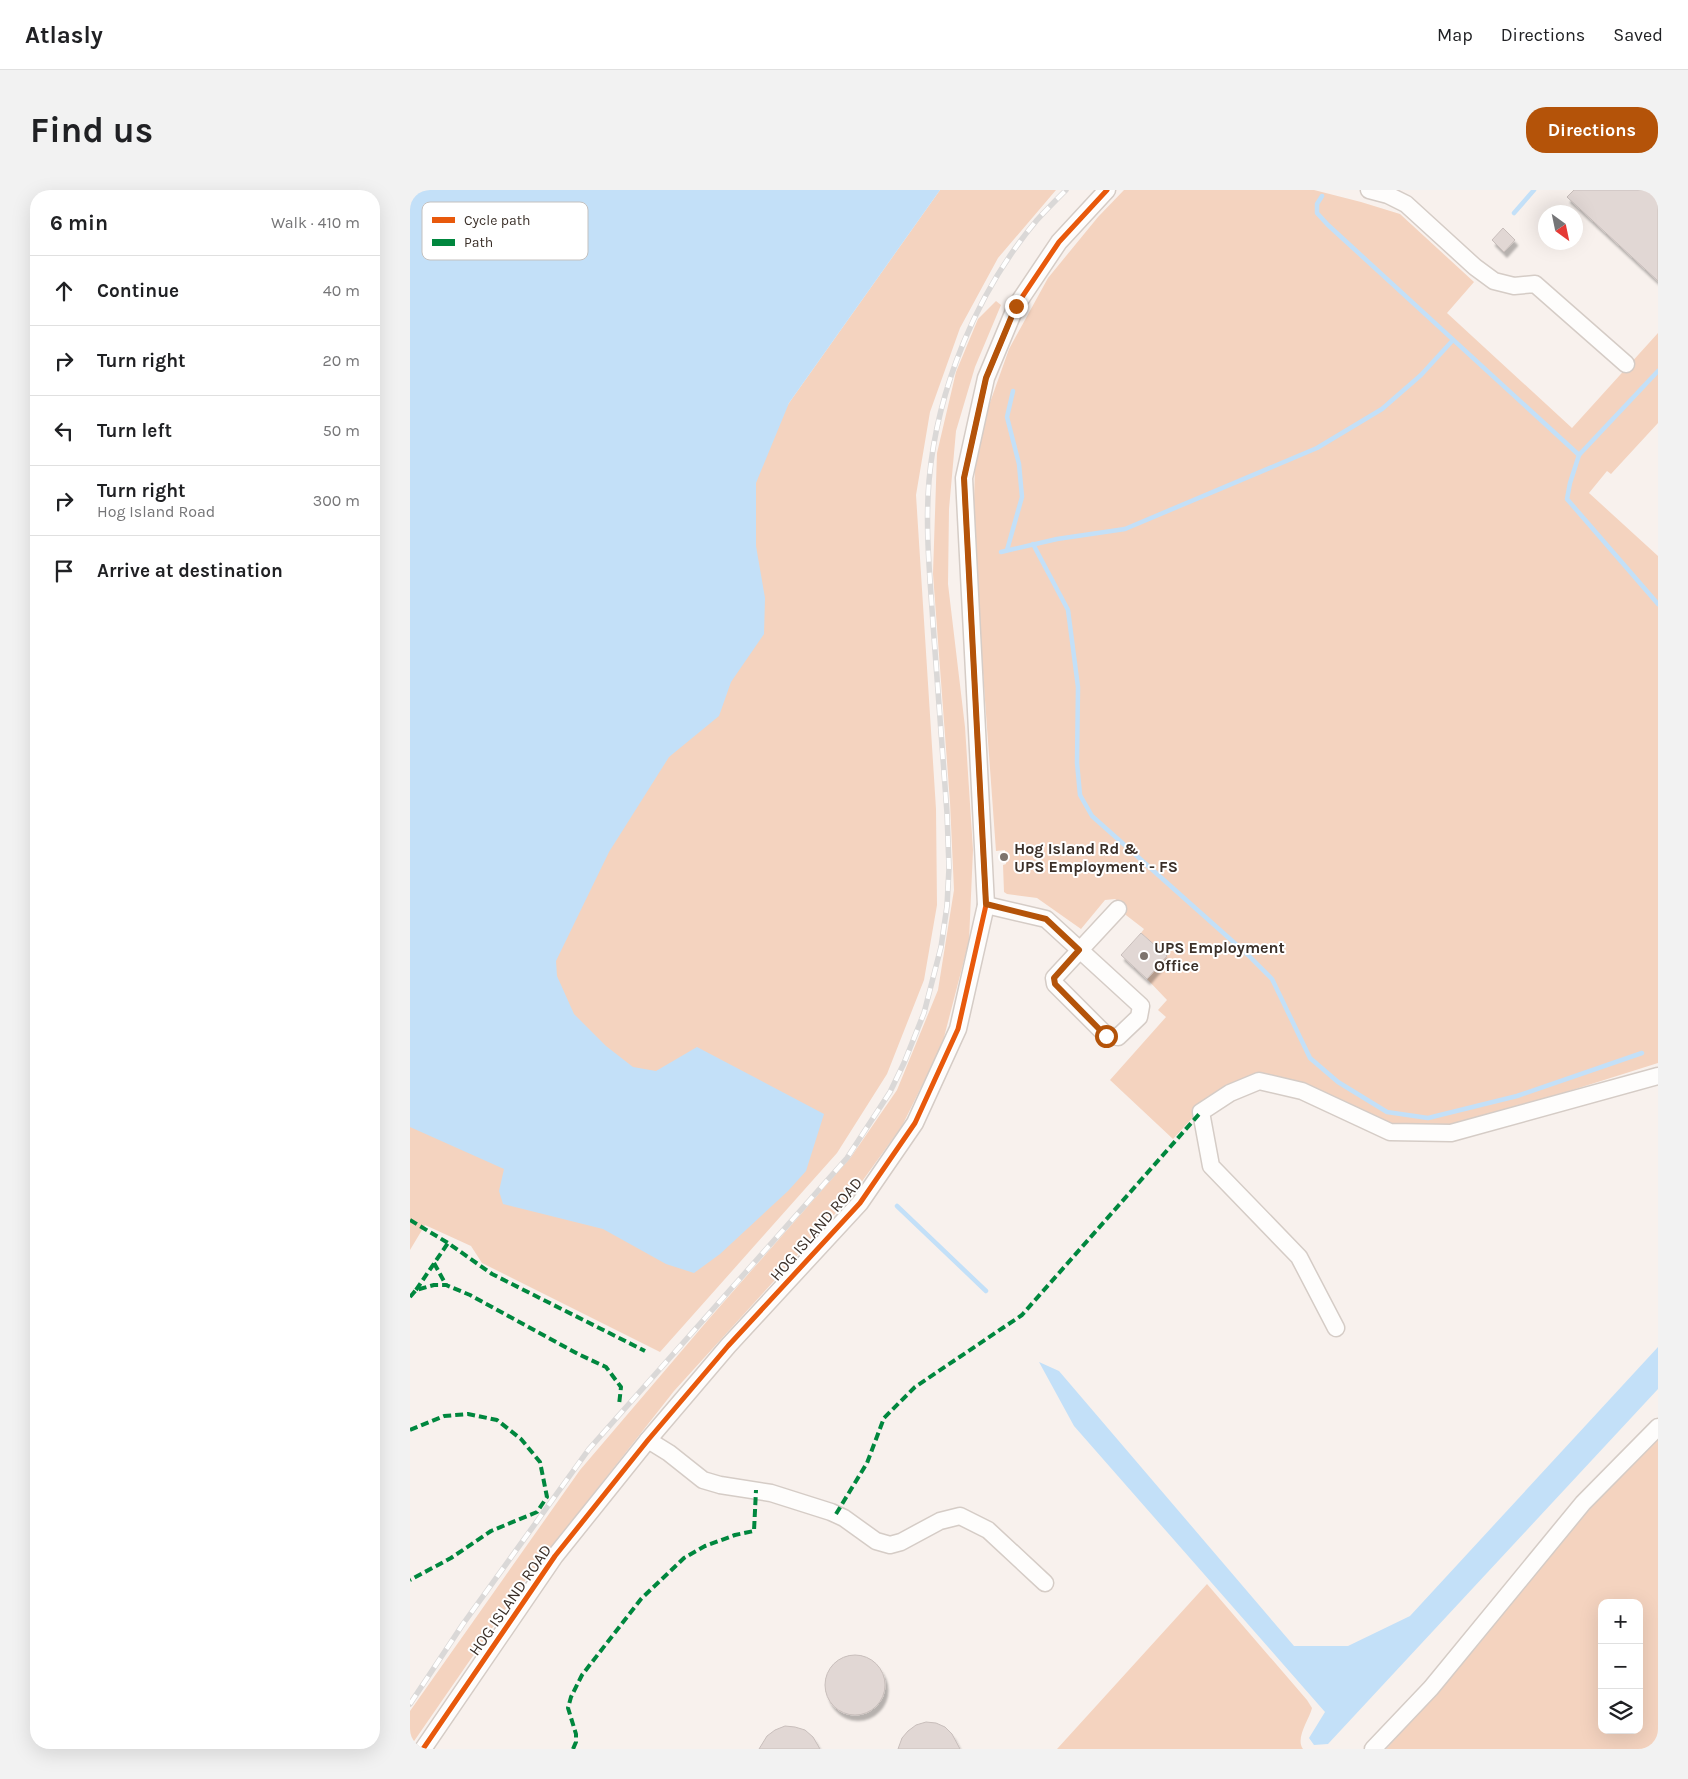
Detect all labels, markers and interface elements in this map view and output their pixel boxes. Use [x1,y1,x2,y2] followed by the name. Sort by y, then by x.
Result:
[25,21,103,49] text: Atlasly
[1437,24,1473,46] text: Map
[1501,24,1585,46] text: Directions
[1613,24,1663,46] text: Saved
[1526,107,1658,153] button: Directions
[30,110,153,151] text: Find us
[422,202,588,260] legend
[1538,205,1583,250] north arrow
[50,211,108,235] text: 6 min
[464,212,530,229] text: Cycle path
[271,213,360,232] text: Walk · 410 m
[464,234,493,251] text: Path
[50,277,78,305] icon: ahead
[97,280,179,302] text: Continue
[323,281,360,300] text: 40 m
[1005,295,1028,318] route end
[50,347,78,375] icon: right
[97,350,186,372] text: Turn right
[322,351,360,370] text: 20 m
[50,417,78,445] icon: left
[97,420,172,442] text: Turn left
[323,421,360,440] text: 50 m
[97,480,186,502] text: Turn right
[50,487,78,515] icon: right
[313,491,360,510] text: 300 m
[97,502,215,521] text: Hog Island Road
[50,557,78,585] icon: arrive
[97,560,283,582] text: Arrive at destination
[1014,839,1178,876] place label: Hog Island Rd & UPS Employment - FS
[998,851,1010,863] marker: Hog Island Rd & UPS Employment - FS
[1154,938,1285,975] place label: UPS Employment Office
[1138,950,1150,962] marker: UPS Employment Office
[1095,1025,1118,1048] route start
[766,1173,866,1285] street label: HOG ISLAND ROAD
[465,1541,555,1659] street label: HOG ISLAND ROAD
[1598,1599,1643,1734] map controls
[1598,1599,1643,1644] button: +
[1598,1644,1643,1689] button: −
[1598,1689,1643,1734] button: layers

